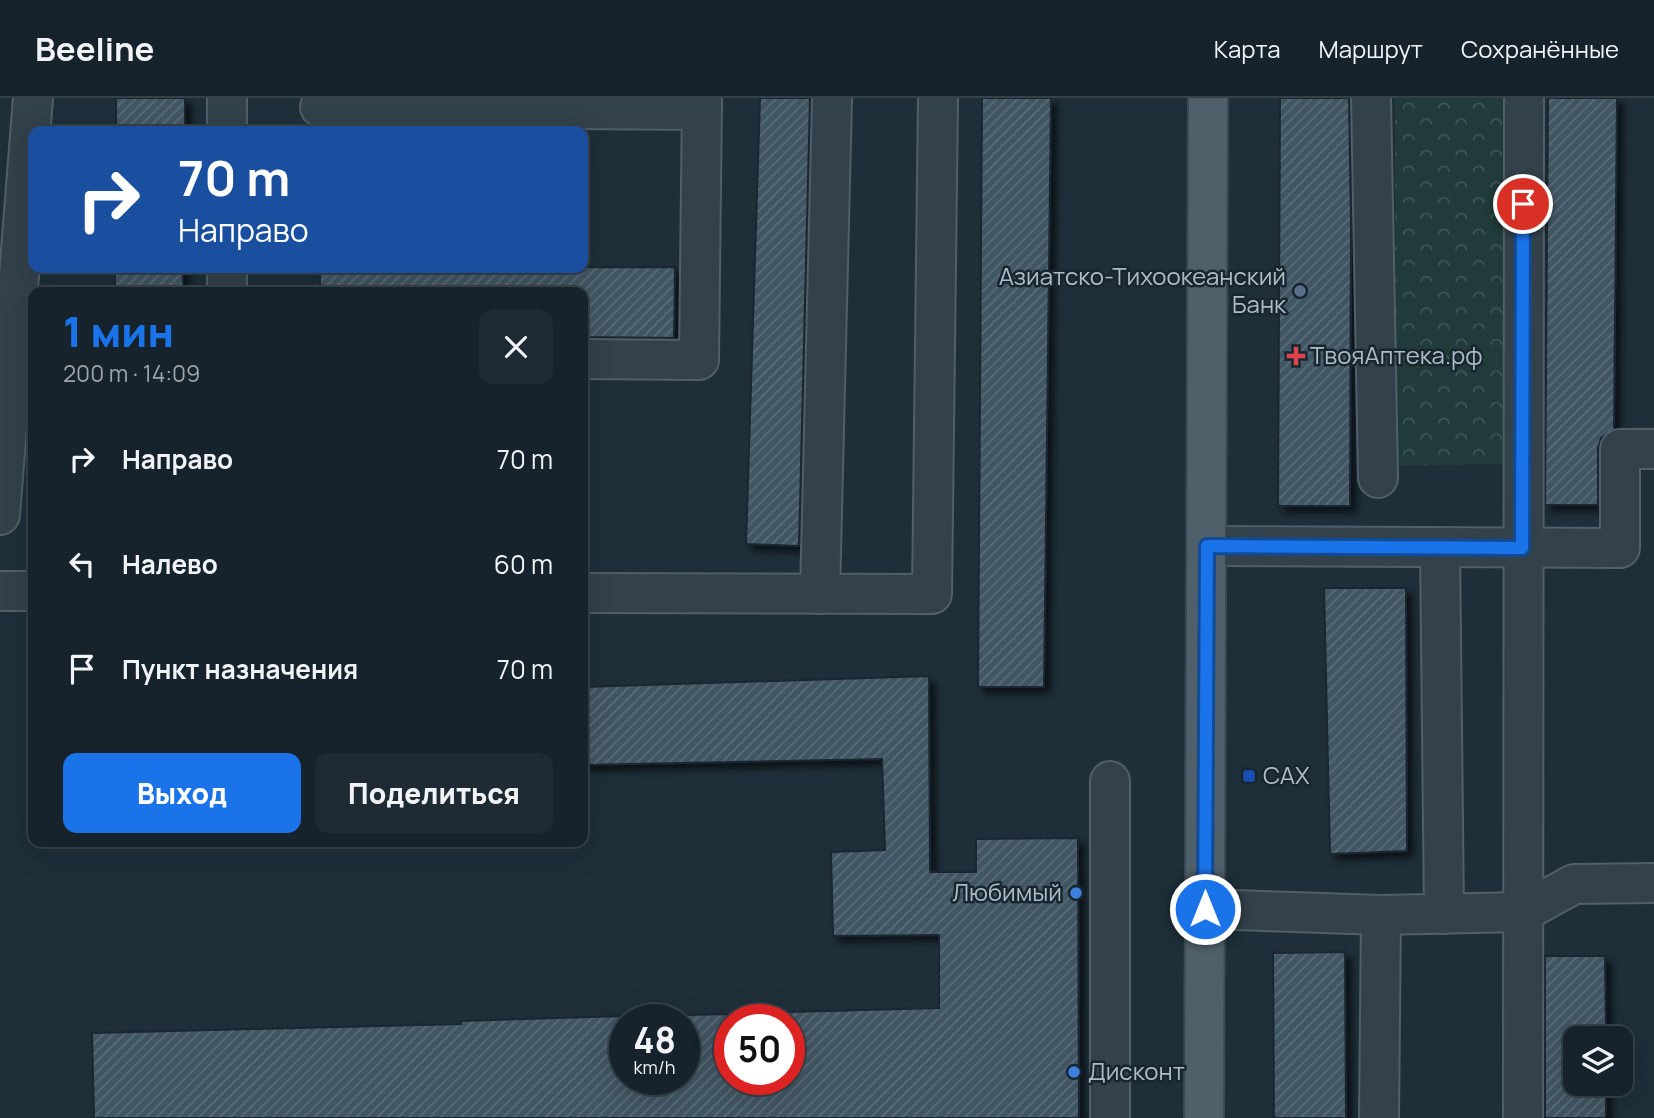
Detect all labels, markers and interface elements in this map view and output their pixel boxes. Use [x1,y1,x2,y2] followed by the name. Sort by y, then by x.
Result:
[35,26,154,71] text: Beeline
[1214,32,1281,65] text: Карта
[1319,32,1423,65] text: Маршрут
[1461,32,1619,65] text: Сохранённые
[178,144,290,211] text: 70 m
[63,154,154,245] icon: right
[1493,174,1553,234] pin
[1504,185,1542,223] icon: arrive
[178,208,309,252] text: Направо
[999,259,1287,320] place label: Азиатско-Тихоокеанский Банк
[1292,283,1308,299] marker: Азиатско-Тихоокеанский Банк
[63,302,174,360] text: 1 мин
[479,310,553,384] button: close
[1310,338,1482,371] place label: ТвояАптека.рф
[1288,348,1304,364] marker: ТвояАптека.рф
[63,357,200,389] text: 200 m · 14:09
[63,440,101,478] icon: right
[122,441,233,477] text: Направо
[497,441,553,477] text: 70 m
[63,545,101,583] icon: left
[122,546,218,582] text: Налево
[494,546,553,582] text: 60 m
[63,650,101,688] icon: arrive
[122,651,358,687] text: Пункт назначения
[497,651,553,687] text: 70 m
[63,753,301,833] button: Выход
[315,753,553,833] button: Поделиться
[1263,758,1310,791] place label: САХ
[1241,768,1257,784] marker: САХ
[1168,872,1242,946] position arrow
[952,875,1062,908] place label: Любимый
[1068,885,1084,901] marker: Любимый
[714,1004,805,1095] speed limit sign: 50
[633,1016,676,1064] text: 48
[1563,1026,1633,1096] map controls
[1563,1026,1633,1096] button: layers
[1088,1054,1185,1087] place label: Дисконт
[634,1055,675,1079] text: km/h
[1066,1064,1082,1080] marker: Дисконт

